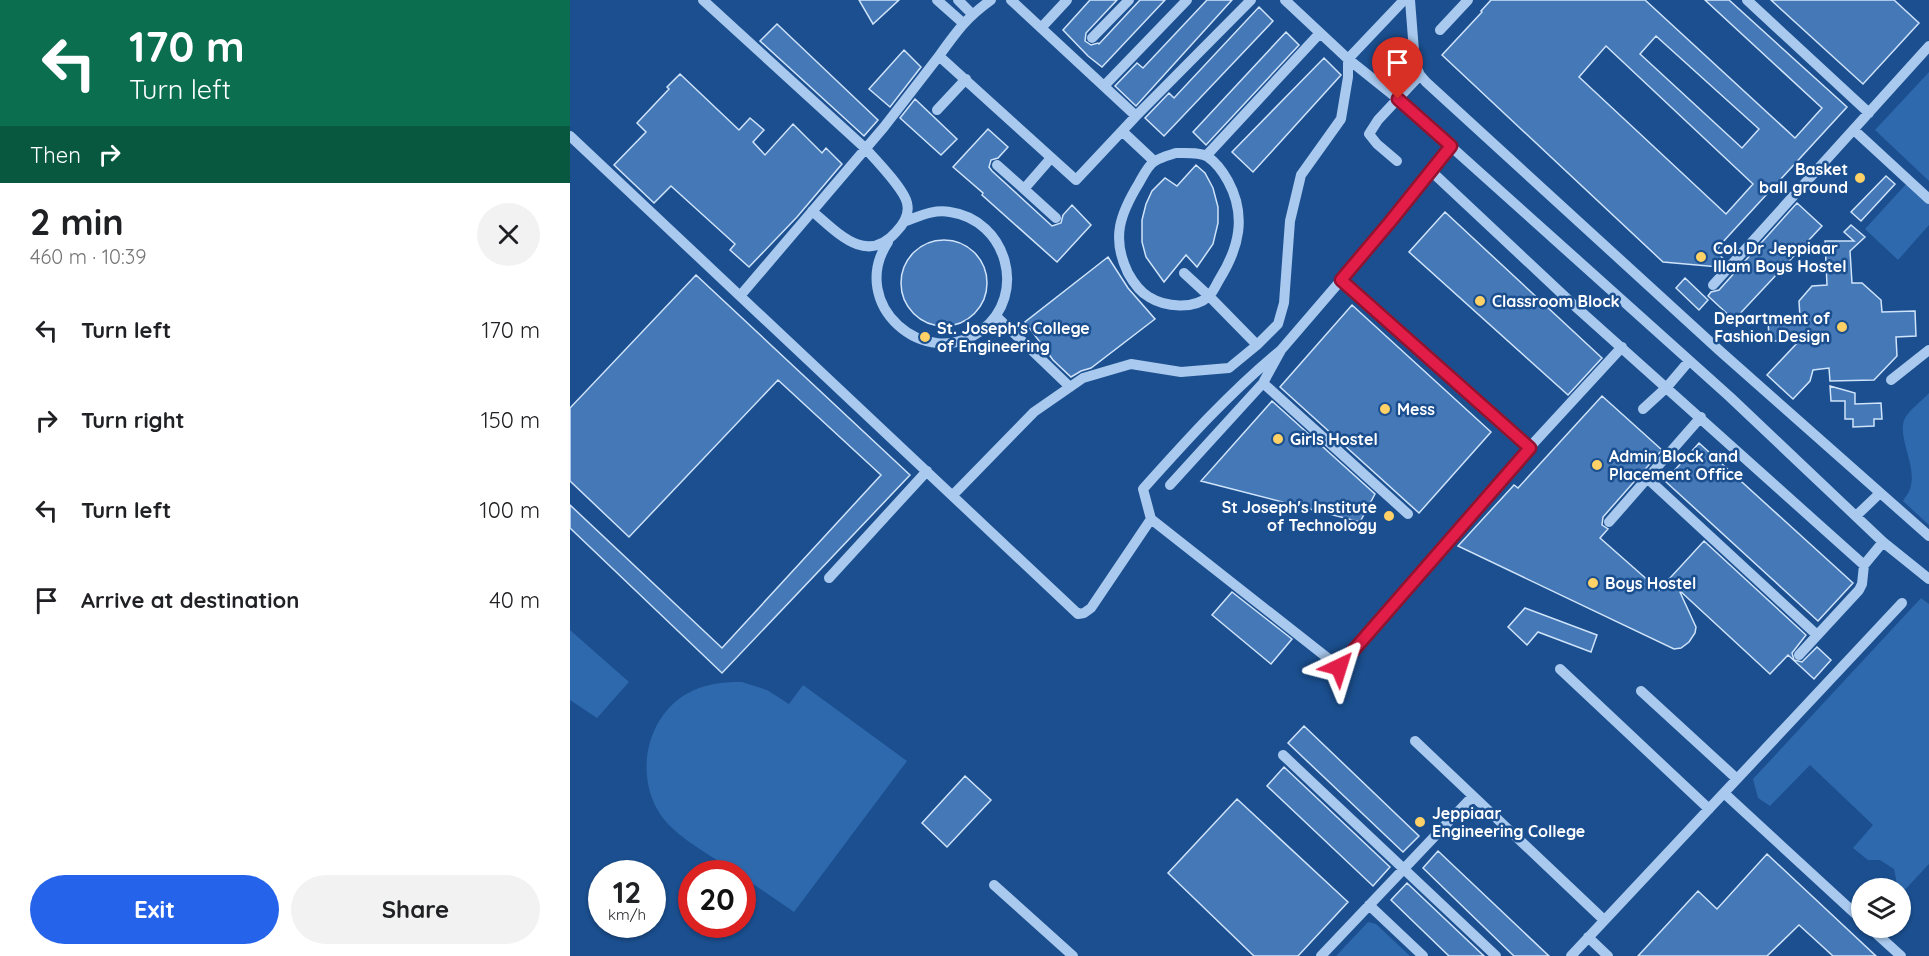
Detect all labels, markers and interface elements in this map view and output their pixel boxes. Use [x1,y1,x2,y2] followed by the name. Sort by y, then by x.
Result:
[129,20,245,73] text: 170 m
[30,24,108,102] icon: left
[1372,37,1423,99] pin
[1381,46,1414,79] icon: arrive
[129,72,231,106] text: Turn left
[93,138,126,171] icon: right
[30,141,81,169] text: Then
[1759,159,1848,197] place label: Basket ball ground
[1853,171,1867,185] marker: Basket ball ground
[30,199,124,244] text: 2 min
[477,203,540,266] button: close
[1713,238,1847,276] place label: Col. Dr Jeppiaar Illam Boys Hostel
[30,244,146,269] text: 460 m · 10:39
[1694,250,1708,264] marker: Col. Dr Jeppiaar Illam Boys Hostel
[1492,291,1620,311] place label: Classroom Block
[1473,294,1487,308] marker: Classroom Block
[1714,308,1830,346] place label: Department of Fashion Design
[30,314,63,347] icon: left
[81,316,171,344] text: Turn left
[481,316,540,344] text: 170 m
[937,318,1090,356] place label: St. Joseph's College of Engineering
[1835,320,1849,334] marker: Department of Fashion Design
[918,330,932,344] marker: St. Joseph's College of Engineering
[1397,399,1435,419] place label: Mess
[1378,402,1392,416] marker: Mess
[30,404,63,437] icon: right
[81,406,185,434] text: Turn right
[481,406,540,434] text: 150 m
[1290,429,1378,449] place label: Girls Hostel
[1271,432,1285,446] marker: Girls Hostel
[1609,446,1743,484] place label: Admin Block and Placement Office
[1590,458,1604,472] marker: Admin Block and Placement Office
[30,494,63,527] icon: left
[81,496,171,524] text: Turn left
[480,496,540,524] text: 100 m
[1222,497,1377,535] place label: St Joseph's Institute of Technology
[1382,509,1396,523] marker: St Joseph's Institute of Technology
[1605,573,1696,593] place label: Boys Hostel
[1586,576,1600,590] marker: Boys Hostel
[30,584,63,617] icon: arrive
[81,586,299,614] text: Arrive at destination
[489,586,540,614] text: 40 m
[1307,635,1371,699] position arrow
[1432,803,1585,841] place label: Jeppiaar Engineering College
[1413,815,1427,829] marker: Jeppiaar Engineering College
[678,860,756,938] speed limit sign: 20
[613,873,641,911] text: 12
[30,875,279,944] button: Exit
[291,875,540,944] button: Share
[1851,878,1911,938] map controls
[1851,878,1911,938] button: layers
[608,905,646,924] text: km/h

